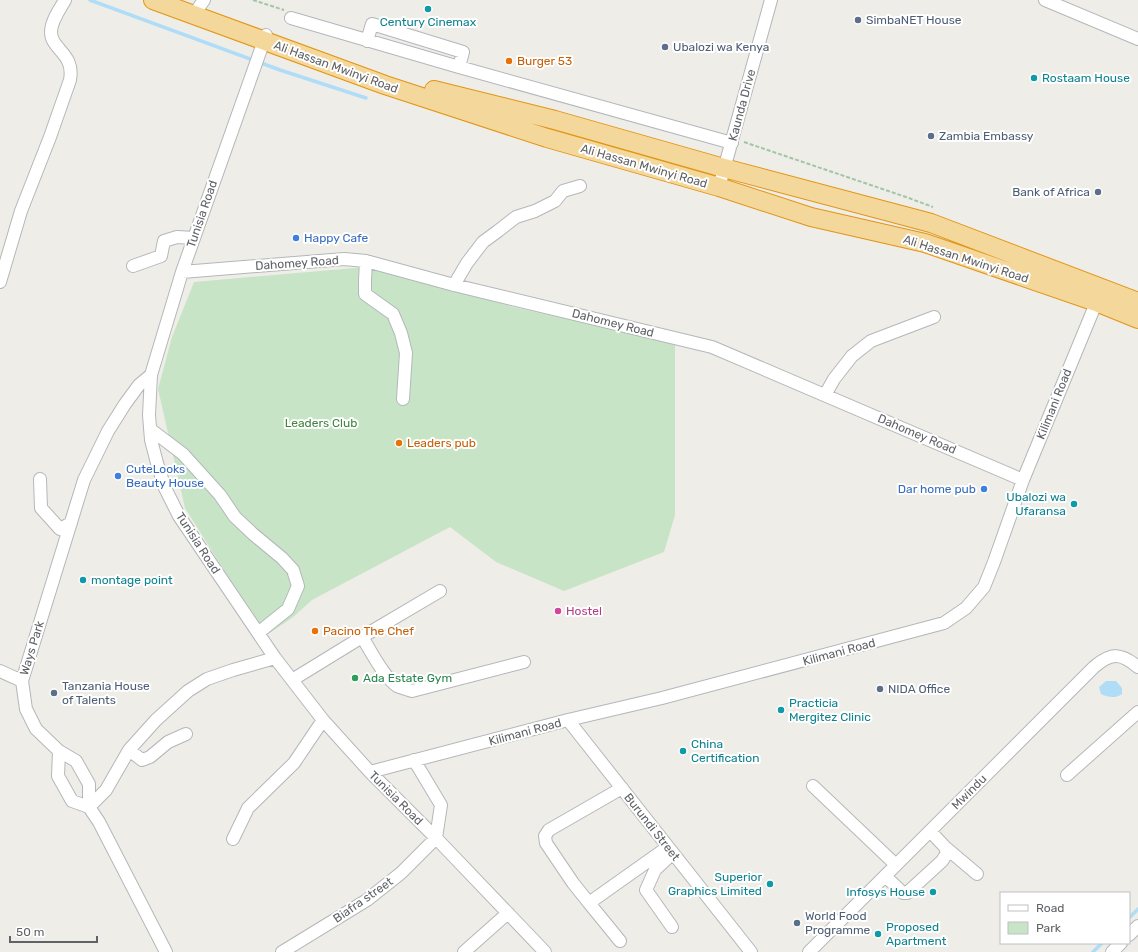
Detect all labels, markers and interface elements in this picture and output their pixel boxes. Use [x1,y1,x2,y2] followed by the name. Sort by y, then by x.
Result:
[423,4,433,14] marker: Century Cinemax
[866,13,962,27] place label: SimbaNET House
[380,15,477,29] place label: Century Cinemax
[853,15,863,25] marker: SimbaNET House
[272,38,400,96] street label: Ali Hassan Mwinyi Road
[673,40,769,54] place label: Ubalozi wa Kenya
[660,42,670,52] marker: Ubalozi wa Kenya
[517,54,572,68] place label: Burger 53
[504,56,514,66] marker: Burger 53
[726,67,758,142] street label: Kaunda Drive
[1042,71,1130,85] place label: Rostaam House
[1029,73,1039,83] marker: Rostaam House
[939,129,1034,143] place label: Zambia Embassy
[926,131,936,141] marker: Zambia Embassy
[579,141,709,191] street label: Ali Hassan Mwinyi Road
[184,178,220,250] street label: Tunisia Road
[1012,185,1090,199] place label: Bank of Africa
[1093,187,1103,197] marker: Bank of Africa
[304,231,369,245] place label: Happy Cafe
[901,232,1031,286] street label: Ali Hassan Mwinyi Road
[291,233,301,243] marker: Happy Cafe
[255,253,339,273] street label: Dahomey Road
[571,306,655,340] street label: Dahomey Road
[1034,367,1074,441] street label: Kilimani Road
[876,411,958,457] street label: Dahomey Road
[285,416,357,430] park label: Leaders Club
[407,436,476,450] place label: Leaders pub
[394,438,404,448] marker: Leaders pub
[126,462,204,490] place label: CuteLooks Beauty House
[113,471,123,481] marker: CuteLooks Beauty House
[898,482,976,496] place label: Dar home pub
[979,484,989,494] marker: Dar home pub
[1006,490,1066,518] place label: Ubalozi wa Ufaransa
[1069,499,1079,509] marker: Ubalozi wa Ufaransa
[173,510,223,576] street label: Tunisia Road
[91,573,173,587] place label: montage point
[78,575,88,585] marker: montage point
[566,604,602,618] place label: Hostel
[553,606,563,616] marker: Hostel
[17,618,47,677] street label: Ways Park
[323,624,414,638] place label: Pacino The Chef
[310,626,320,636] marker: Pacino The Chef
[801,636,877,668] street label: Kilimani Road
[363,671,452,685] place label: Ada Estate Gym
[350,673,360,683] marker: Ada Estate Gym
[62,679,150,707] place label: Tanzania House of Talents
[888,682,950,696] place label: NIDA Office
[875,684,885,694] marker: NIDA Office
[49,688,59,698] marker: Tanzania House of Talents
[789,696,871,724] place label: Practicia Mergitez Clinic
[776,705,786,715] marker: Practicia Mergitez Clinic
[487,716,563,748] street label: Kilimani Road
[691,737,759,765] place label: China Certification
[678,746,688,756] marker: China Certification
[366,768,426,828] street label: Tunisia Road
[949,772,989,812] street label: Mwindu
[621,790,683,864] street label: Burundi Street
[668,870,762,898] place label: Superior Graphics Limited
[331,874,396,926] street label: Biafra street
[765,879,775,889] marker: Superior Graphics Limited
[846,885,925,899] place label: Infosys House
[928,887,938,897] marker: Infosys House
[1000,892,1130,944] legend
[1036,901,1064,915] text: Road
[805,909,871,937] place label: World Food Programme
[10,918,97,944] scale bar
[792,918,802,928] marker: World Food Programme
[886,920,947,948] place label: Proposed Apartment
[1036,921,1062,935] text: Park
[16,925,44,939] text: 50 m
[873,929,883,939] marker: Proposed Apartment

